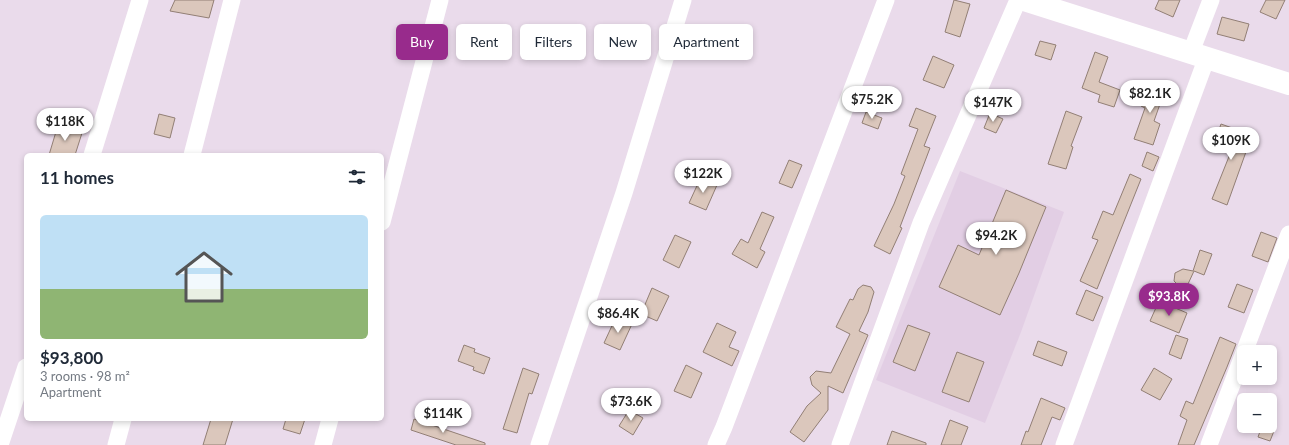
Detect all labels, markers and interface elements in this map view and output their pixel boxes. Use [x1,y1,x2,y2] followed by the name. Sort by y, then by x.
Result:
[396,24,448,60] chip: Buy
[456,24,512,60] chip: Rent
[520,24,586,60] chip: Filters
[594,24,651,60] chip: New
[659,24,753,60] chip: Apartment
[1117,80,1183,114] pin: $82.1K
[1129,85,1171,101] text: $82.1K
[839,86,905,120] pin: $75.2K
[965,89,1021,123] pin: $147K
[851,91,893,107] text: $75.2K
[973,94,1013,110] text: $147K
[37,108,93,142] pin: $118K
[45,113,85,129] text: $118K
[1203,127,1259,161] pin: $109K
[1211,132,1251,148] text: $109K
[675,160,731,194] pin: $122K
[683,165,723,181] text: $122K
[346,166,368,188] icon: filters
[40,167,114,188] text: 11 homes
[963,222,1029,256] pin: $94.2K
[975,227,1017,243] text: $94.2K
[168,241,240,313] icon: home
[1136,283,1202,317] pin: $93.8K
[1148,288,1190,304] text: $93.8K
[585,300,651,334] pin: $86.4K
[597,305,639,321] text: $86.4K
[1237,345,1277,433] map controls
[1237,345,1277,385] button: +
[40,347,103,368] text: $93,800
[40,368,130,384] text: 3 rooms · 98 m²
[40,384,101,400] text: Apartment
[598,388,664,422] pin: $73.6K
[610,393,652,409] text: $73.6K
[1237,393,1277,433] button: −
[415,400,471,434] pin: $114K
[423,405,463,421] text: $114K

